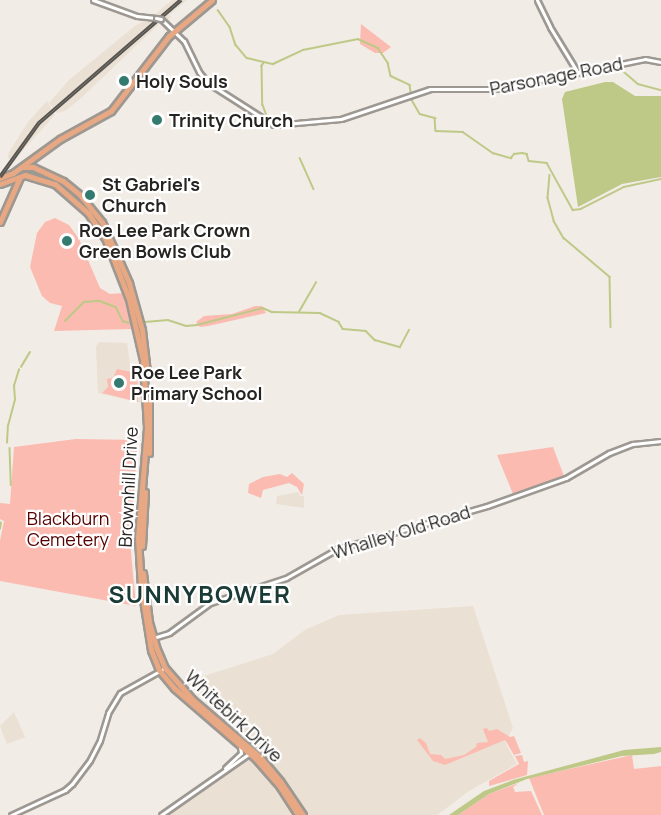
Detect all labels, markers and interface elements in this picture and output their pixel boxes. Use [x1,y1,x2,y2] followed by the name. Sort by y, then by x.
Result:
[488,53,624,99] street label: Parsonage Road
[136,70,228,92] place label: Holy Souls
[117,74,131,88] marker: Holy Souls
[169,109,293,131] place label: Trinity Church
[150,113,164,127] marker: Trinity Church
[102,174,200,216] place label: St Gabriel's Church
[83,188,97,202] marker: St Gabriel's Church
[79,220,250,262] place label: Roe Lee Park Crown Green Bowls Club
[60,234,74,248] marker: Roe Lee Park Crown Green Bowls Club
[131,362,263,404] place label: Roe Lee Park Primary School
[112,376,126,390] marker: Roe Lee Park Primary School
[114,426,142,548] street label: Brownhill Drive
[329,501,473,563] street label: Whalley Old Road
[27,508,109,550] park label: Blackburn Cemetery
[109,580,291,608] district label: SUNNYBOWER
[181,665,287,767] street label: Whitebirk Drive

